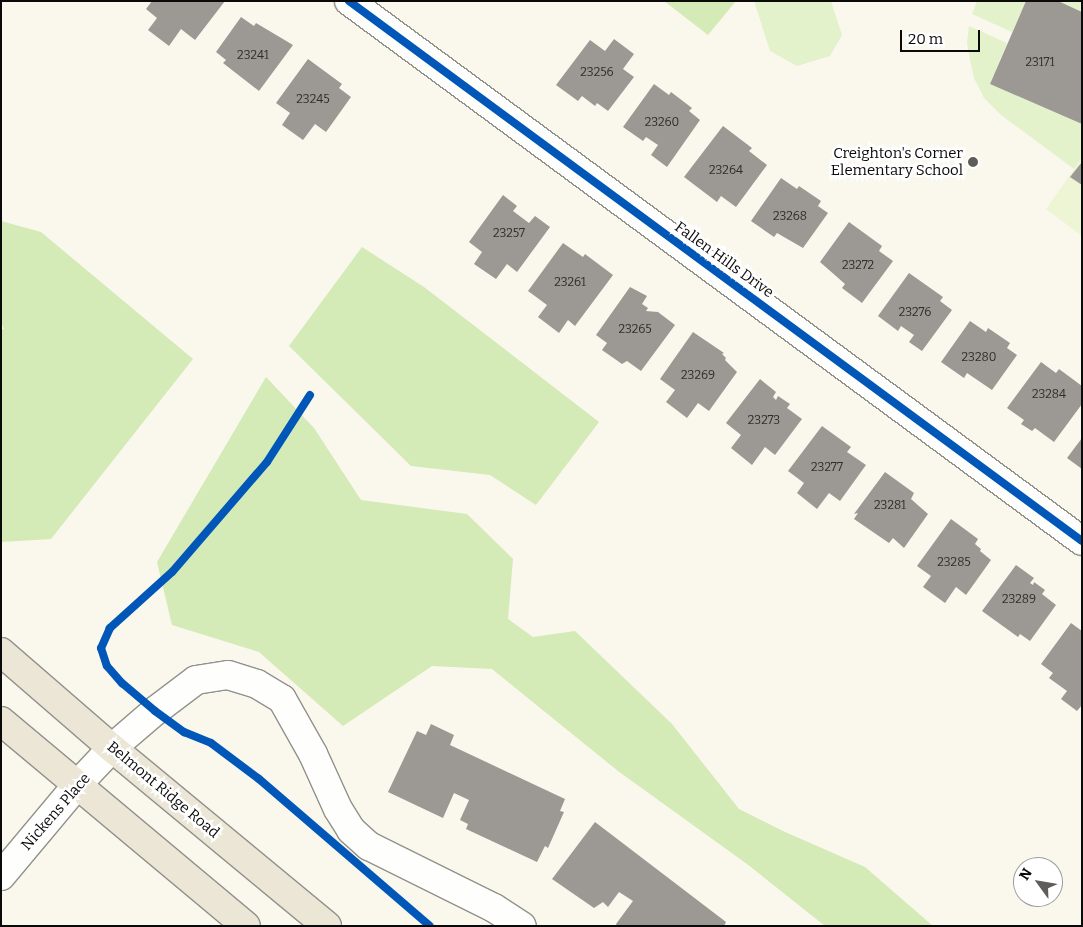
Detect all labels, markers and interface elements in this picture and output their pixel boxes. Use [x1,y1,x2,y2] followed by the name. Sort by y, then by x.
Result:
[903,20,983,52] scale bar
[908,30,943,48] text: 20 m
[237,49,269,63] house number: 23241
[1025,56,1055,70] house number: 23171
[580,66,614,80] house number: 23256
[296,93,330,107] house number: 23245
[645,116,679,130] house number: 23260
[831,144,963,179] place label: Creighton's Corner Elementary School
[967,156,979,168] marker: Creighton's Corner Elementary School
[709,164,743,178] house number: 23264
[773,210,807,224] house number: 23268
[671,218,777,302] street label: Fallen Hills Drive
[493,227,525,241] house number: 23257
[842,259,874,273] house number: 23272
[554,276,586,290] house number: 23261
[899,306,931,320] house number: 23276
[618,323,652,337] house number: 23265
[962,351,996,365] house number: 23280
[681,369,715,383] house number: 23269
[1032,388,1066,402] house number: 23284
[748,414,780,428] house number: 23273
[811,461,843,475] house number: 23277
[874,499,906,513] house number: 23281
[937,556,971,570] house number: 23285
[1002,593,1036,607] house number: 23289
[103,738,223,842] street label: Belmont Ridge Road
[18,770,94,854] street label: Nickens Place
[1013,857,1063,907] north arrow
[1016,865,1036,883] text: N

